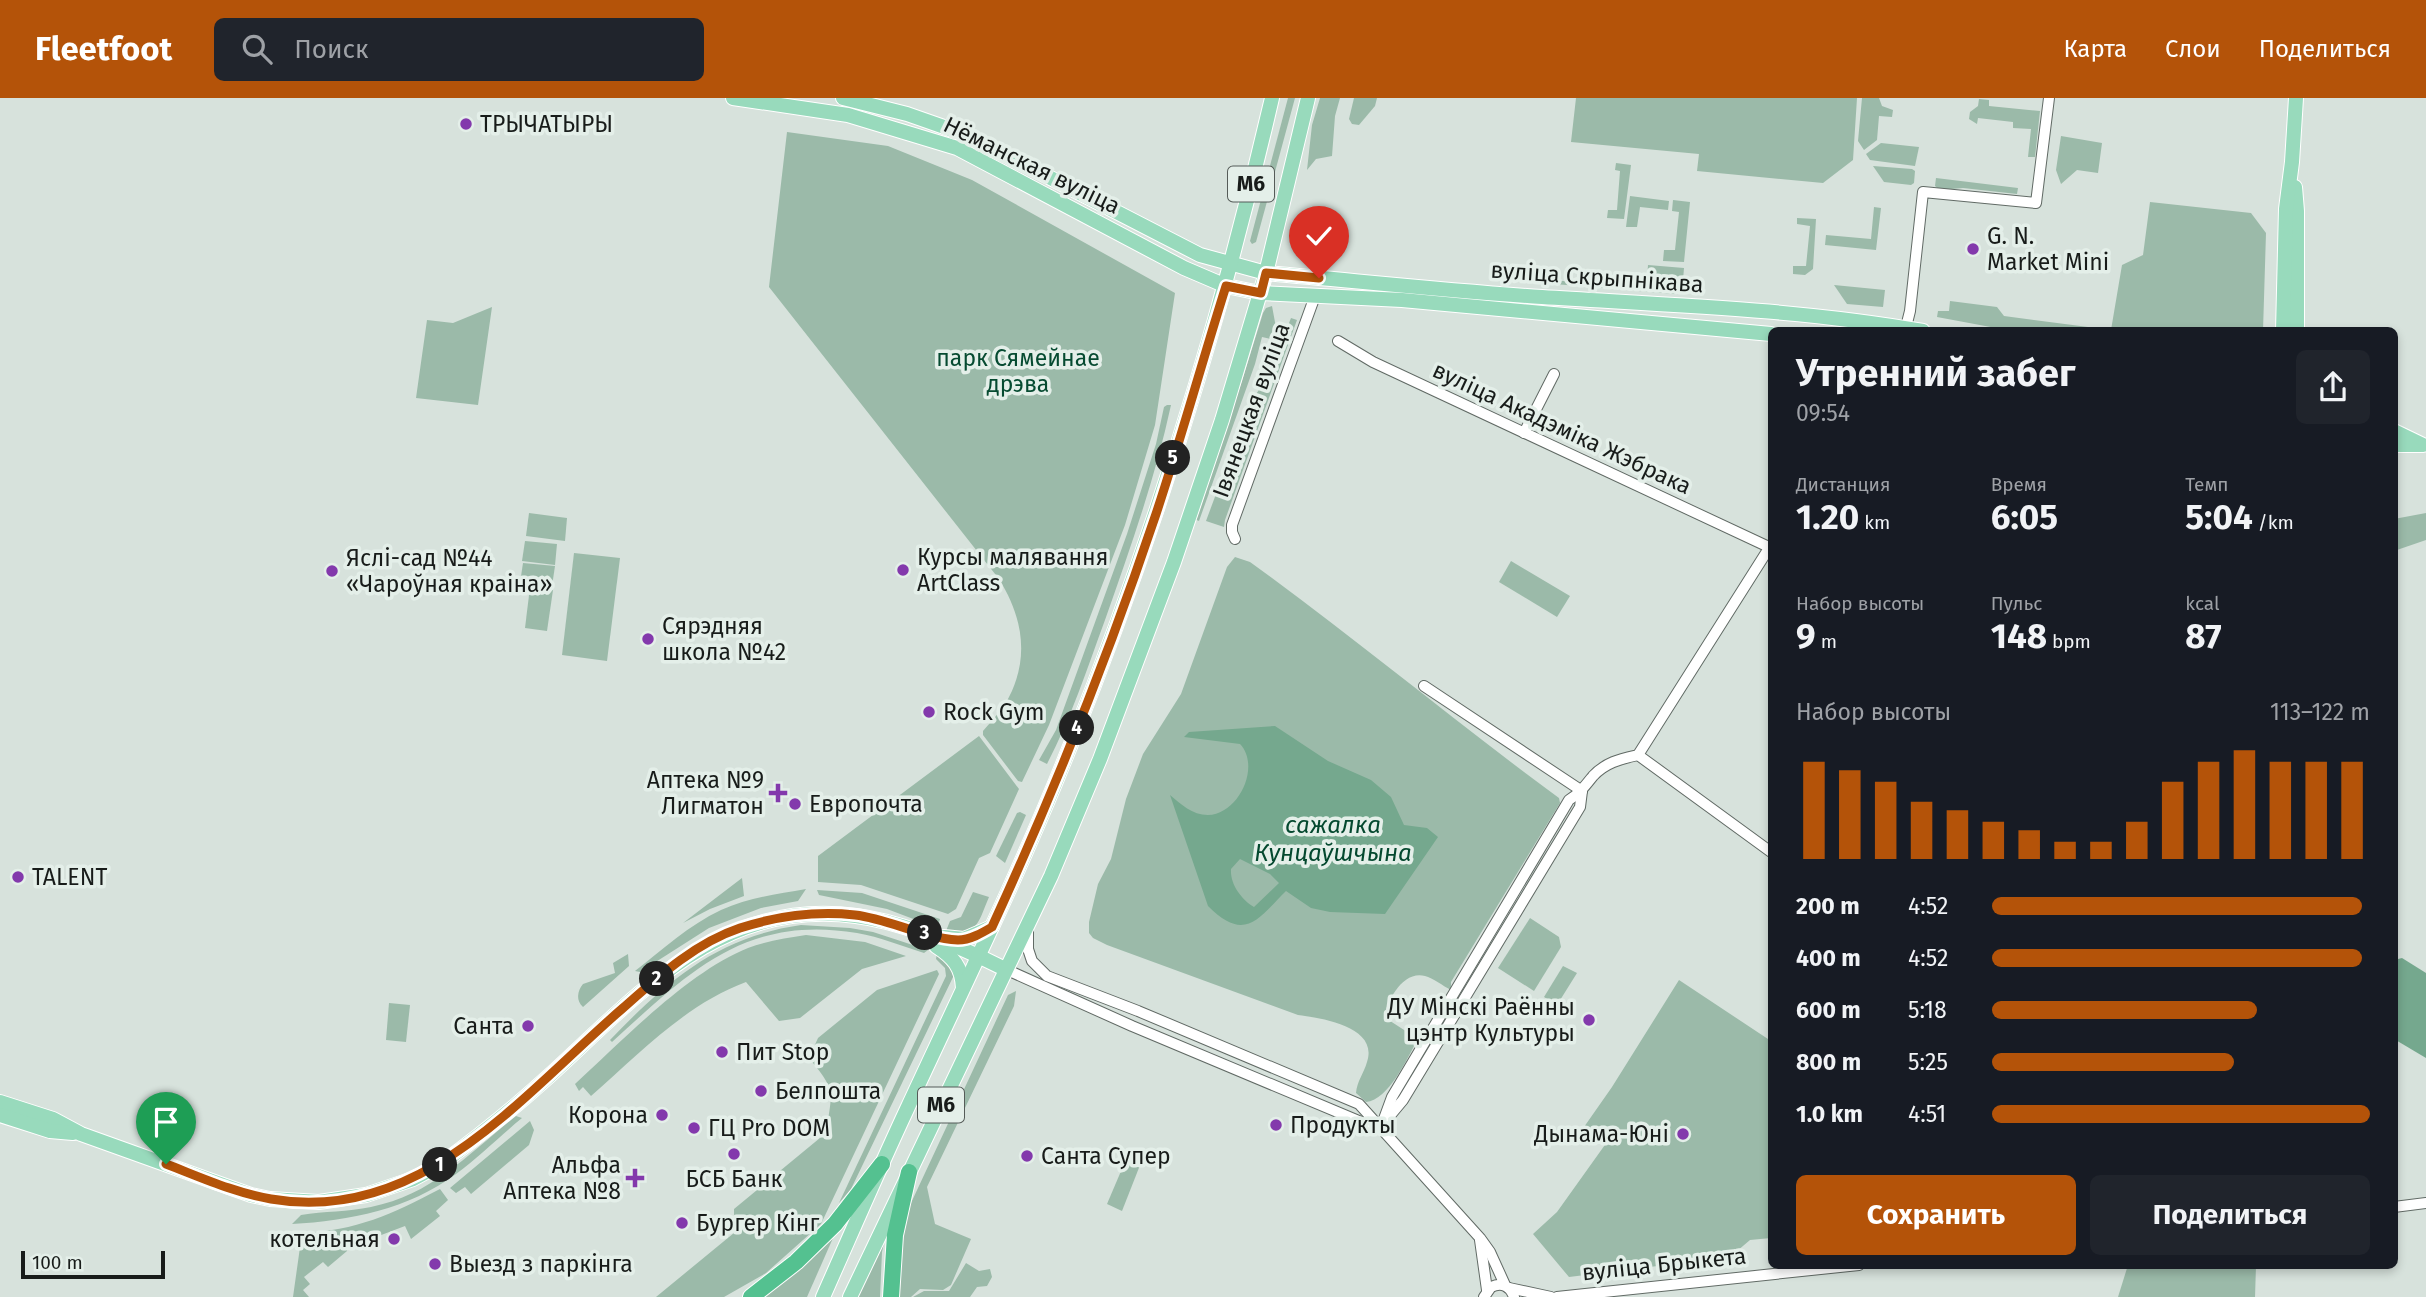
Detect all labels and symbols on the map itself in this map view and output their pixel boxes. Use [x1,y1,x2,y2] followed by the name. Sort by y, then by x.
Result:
[480,110,613,138] place label: ТРЫЧАТЫРЫ
[939,110,1125,220] street label: Нёманская вуліца
[458,116,474,132] marker: ТРЫЧАТЫРЫ
[1228,166,1274,202] road number: М6
[1289,206,1349,278] pin
[1987,222,2109,276] place label: G. N. Market Mini
[1965,241,1981,257] marker: G. N. Market Mini
[1489,256,1705,298] street label: вуліца Скрыпнікава
[1206,319,1296,501] street label: Івянецкая вуліца
[936,344,1100,398] park label: парк Сямейнае дрэва
[1428,356,1696,500] street label: вуліца Акадэміка Жэбрака
[1156,440,1190,476] pin: 5
[917,543,1108,597] place label: Курсы малявання ArtClass
[346,544,553,598] place label: Яслі-сад №44 «Чароўная краіна»
[895,562,911,578] marker: Курсы малявання ArtClass
[324,563,340,579] marker: Яслі-сад №44 «Чароўная краіна»
[662,612,786,666] place label: Сярэдняя школа №42
[640,631,656,647] marker: Сярэдняя школа №42
[943,698,1044,726] place label: Rock Gym
[921,704,937,720] marker: Rock Gym
[1060,710,1094,746] pin: 4
[647,766,764,820] place label: Аптека №9 Лигматон
[770,785,786,801] marker: Аптека №9 Лигматон
[809,790,923,818] place label: Европочта
[787,796,803,812] marker: Европочта
[1254,811,1412,867] water label: сажалка Кунцаўшчына
[32,863,107,891] place label: TALENT
[10,869,26,885] marker: TALENT
[908,916,942,950] pin: 3
[640,962,674,996] pin: 2
[1387,993,1575,1047] place label: ДУ Мінскі Раённы цэнтр Культуры
[453,1012,514,1040] place label: Санта
[1581,1012,1597,1028] marker: ДУ Мінскі Раённы цэнтр Культуры
[520,1018,536,1034] marker: Санта
[736,1038,829,1066] place label: Пит Stop
[714,1044,730,1060] marker: Пит Stop
[775,1077,881,1105] place label: Белпошта
[753,1083,769,1099] marker: Белпошта
[918,1088,964,1122] road number: М6
[136,1092,196,1164] pin
[568,1101,648,1129] place label: Корона
[654,1107,670,1123] marker: Корона
[1290,1111,1396,1139] place label: Продукты
[708,1114,830,1142] place label: ГЦ Pro DOM
[1268,1117,1284,1133] marker: Продукты
[686,1120,702,1136] marker: ГЦ Pro DOM
[1533,1120,1669,1148] place label: Дынама-Юні
[1675,1126,1691,1142] marker: Дынама-Юні
[1041,1142,1171,1170] place label: Санта Супер
[726,1146,742,1162] marker: БСБ Банк
[422,1148,458,1182] pin: 1
[1019,1148,1035,1164] marker: Санта Супер
[503,1151,621,1205] place label: Альфа Аптека №8
[685,1165,783,1193] place label: БСБ Банк
[627,1170,643,1186] marker: Альфа Аптека №8
[696,1209,819,1237] place label: Бургер Кінг
[674,1215,690,1231] marker: Бургер Кінг
[269,1225,380,1253] place label: котельная
[386,1231,402,1247] marker: котельная
[1580,1241,1748,1287] street label: вуліца Брыкета
[21,1248,164,1280] scale bar
[449,1250,633,1278] place label: Выезд з паркінга
[427,1256,443,1272] marker: Выезд з паркінга

